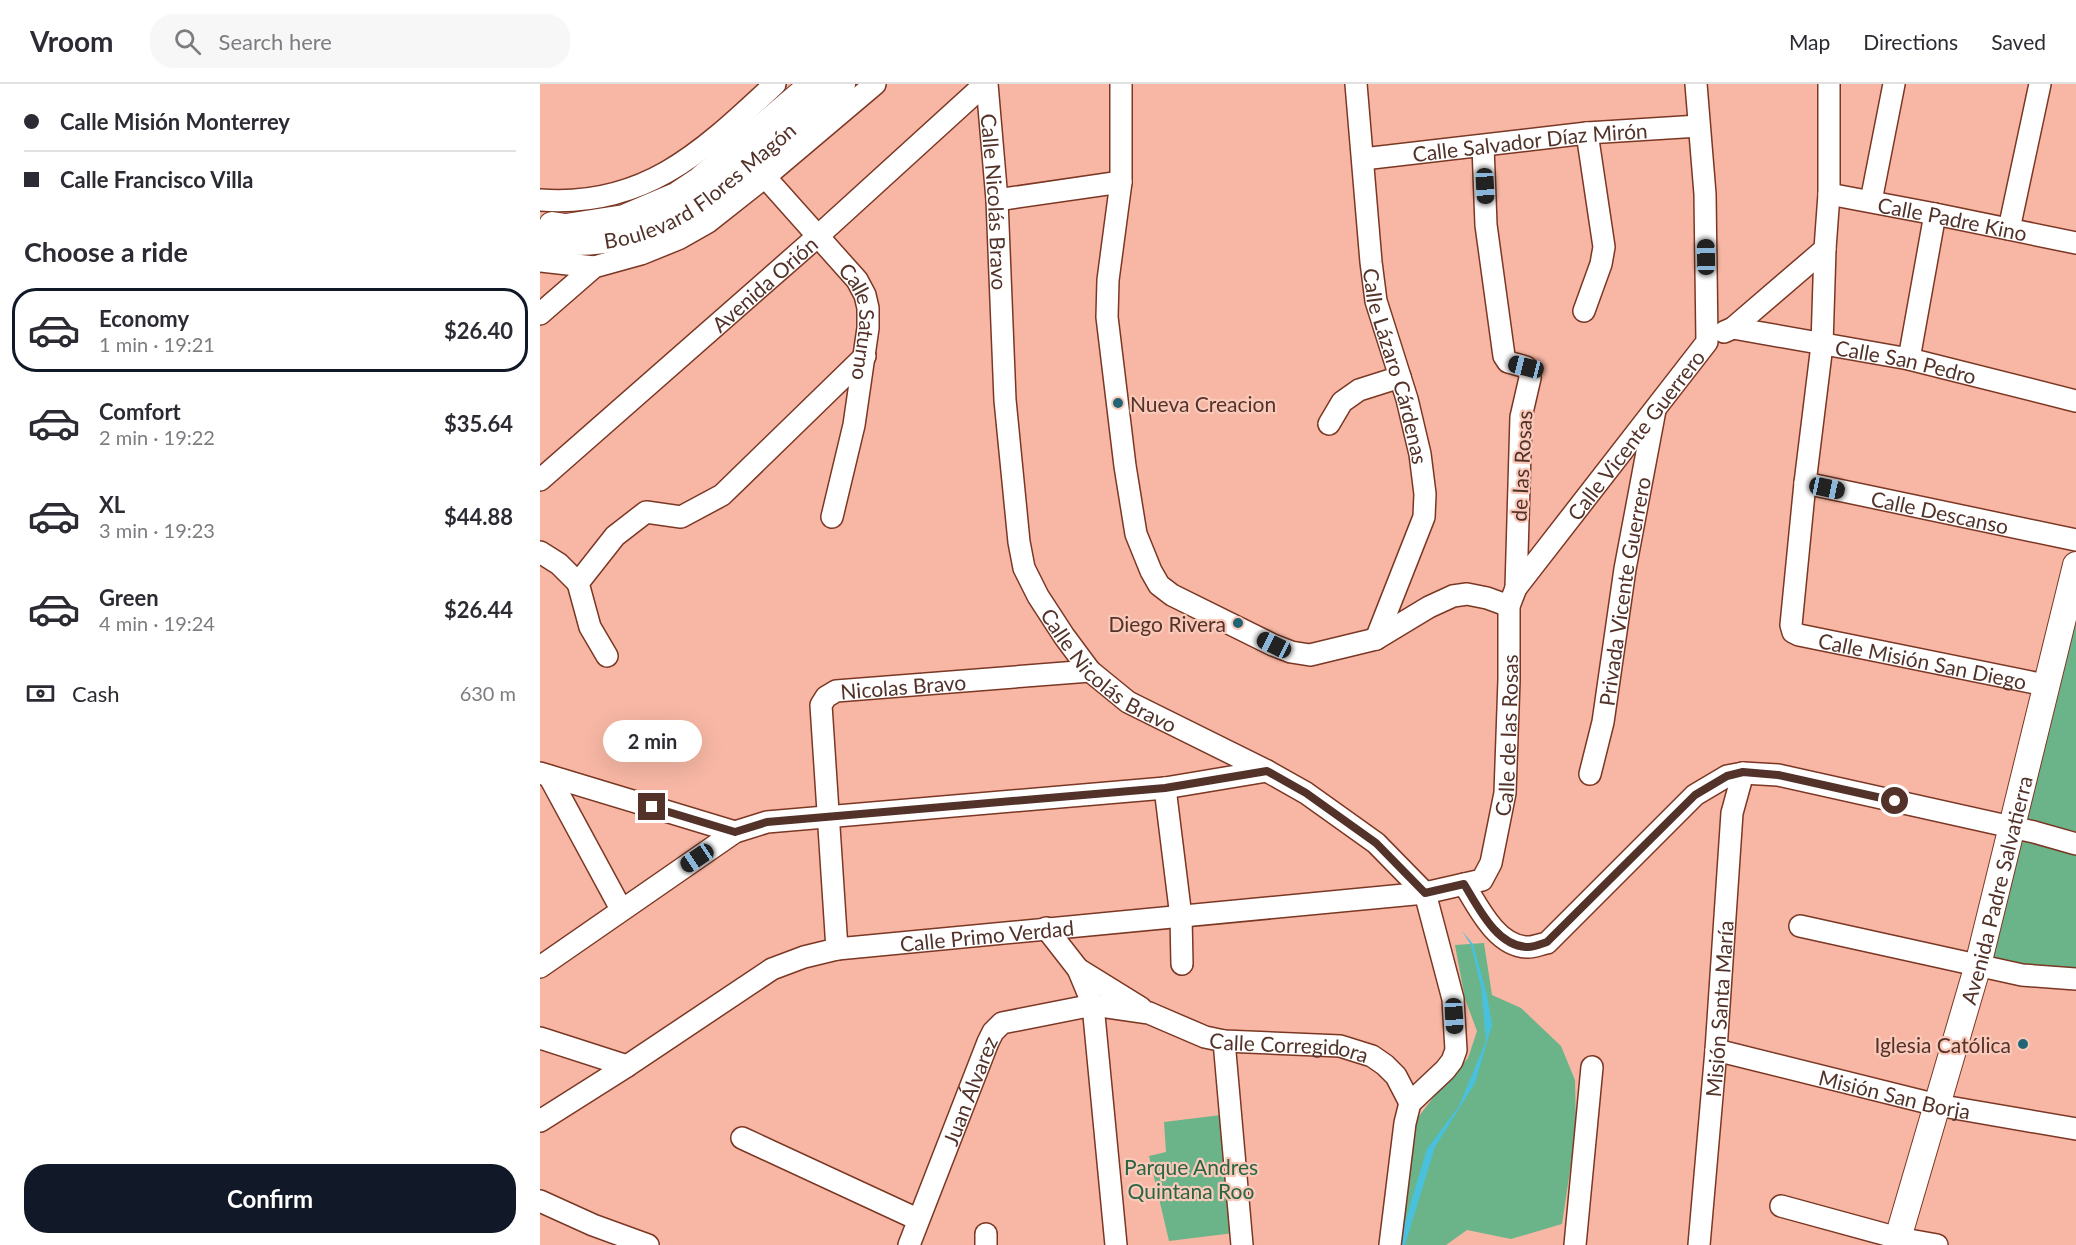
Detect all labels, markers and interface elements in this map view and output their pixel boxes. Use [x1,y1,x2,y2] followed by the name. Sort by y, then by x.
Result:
[150,14,570,68] search box
[30,24,114,58] text: Vroom
[171,25,204,58] icon: search
[219,28,332,55] text: Search here
[1789,29,1830,54] text: Map
[1863,29,1958,54] text: Directions
[1991,29,2046,54] text: Saved
[60,108,290,135] text: Calle Misión Monterrey
[977,112,1013,291] street label: Calle Nicolás Bravo
[602,116,800,252] street label: Boulevard Flores Magón
[1411,117,1648,166] street label: Calle Salvador Díaz Mirón
[60,166,253,193] text: Calle Francisco Villa
[1475,168,1495,204] car
[1876,191,2030,245] street label: Calle Padre Kino
[706,230,822,336] street label: Avenida Orión
[24,235,188,268] text: Choose a ride
[1697,239,1715,275] car
[835,257,881,382] street label: Calle Saturno
[1359,267,1434,465] street label: Calle Lázaro Cárdenas
[27,303,81,357] icon: car
[99,305,189,332] text: Economy
[444,317,513,344] text: $26.40
[99,332,215,356] text: 1 min · 19:21
[1833,334,1979,388] street label: Calle San Pedro
[1561,344,1709,525] street label: Calle Vicente Guerrero
[1506,354,1546,380] car
[1130,391,1276,416] place label: Nueva Creacion
[27,396,81,450] icon: car
[1111,396,1125,410] marker: Nueva Creacion
[99,398,181,425] text: Comfort
[444,410,513,437] text: $35.64
[1506,410,1536,522] street label: de las Rosas
[99,425,215,449] text: 2 min · 19:22
[1593,474,1655,707] street label: Privada Vicente Guerrero
[1808,475,1846,501] car
[1869,485,2011,538] street label: Calle Descanso
[27,489,81,543] icon: car
[99,491,125,518] text: XL
[444,503,513,530] text: $44.88
[99,518,215,542] text: 3 min · 19:23
[27,582,81,636] icon: car
[99,584,159,611] text: Green
[444,596,513,623] text: $26.44
[1036,603,1181,737] street label: Calle Nicolás Bravo
[99,611,215,635] text: 4 min · 19:24
[1108,611,1226,636] place label: Diego Rivera
[1231,616,1245,630] marker: Diego Rivera
[1816,627,2029,694] street label: Calle Misión San Diego
[1254,629,1294,661] car
[1488,654,1522,818] street label: Calle de las Rosas
[839,668,967,703] street label: Nicolas Bravo
[24,677,57,710] icon: cash
[72,680,119,707] text: Cash
[460,681,516,705] text: 630 m
[603,720,702,762] callout: 2 min
[628,729,677,753] text: 2 min
[1955,773,2036,1007] street label: Avenida Padre Salvatierra
[1881,787,1908,814] route start
[638,793,665,820] route end
[677,840,717,876] car
[899,914,1075,955] street label: Calle Primo Verdad
[1699,920,1737,1098] street label: Misión Santa María
[1444,998,1464,1034] car
[1207,1026,1372,1067] street label: Calle Corregidora
[937,1031,1002,1149] street label: Juan Álvarez
[1874,1032,2011,1057] place label: Iglesia Católica
[2016,1037,2030,1051] marker: Iglesia Católica
[1816,1064,1972,1123] street label: Misión San Borja
[1124,1154,1258,1203] park label: Parque Andres Quintana Roo
[24,1164,516,1233] button: Confirm

